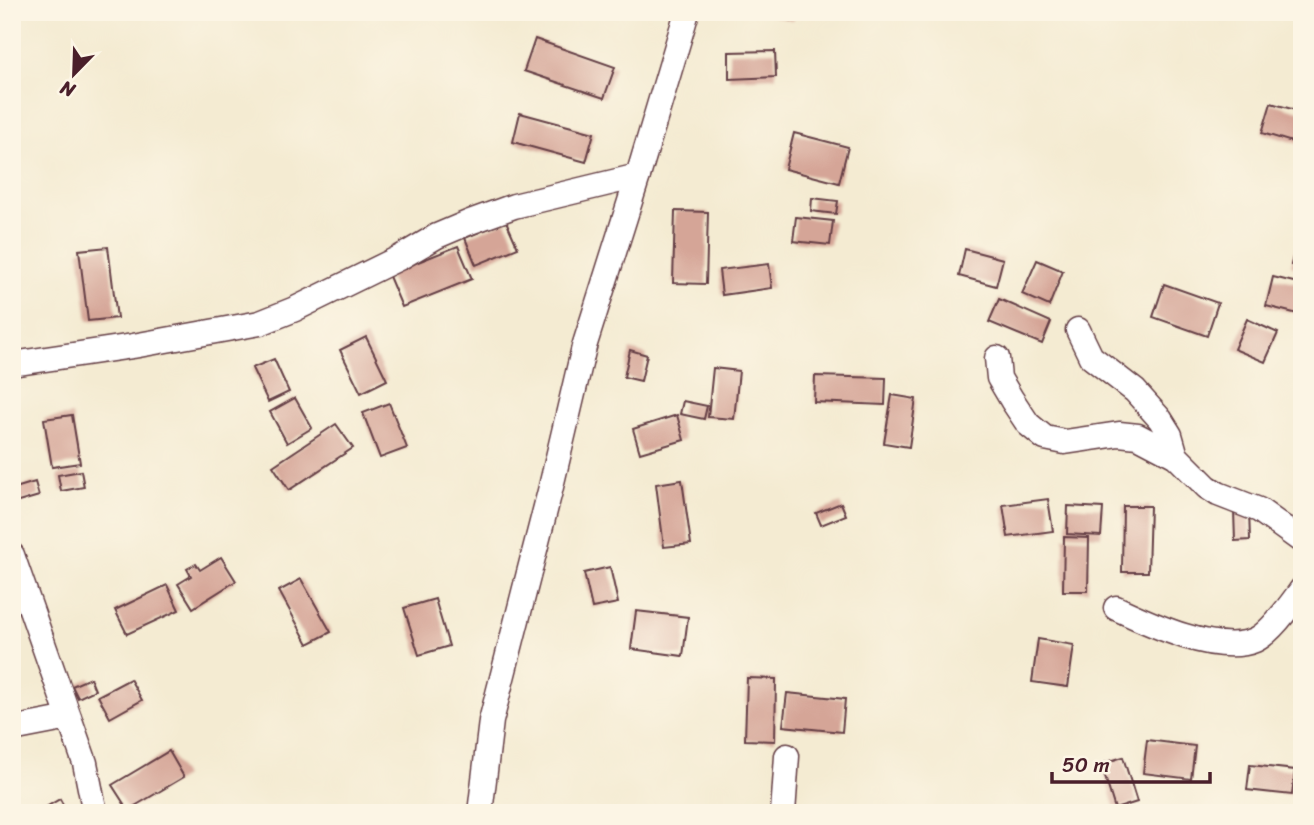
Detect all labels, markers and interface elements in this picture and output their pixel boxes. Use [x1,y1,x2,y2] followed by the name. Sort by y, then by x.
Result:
[38,38,108,108] north arrow
[54,71,81,107] text: N
[1052,741,1209,785] scale bar
[1062,746,1110,784] text: 50 m

